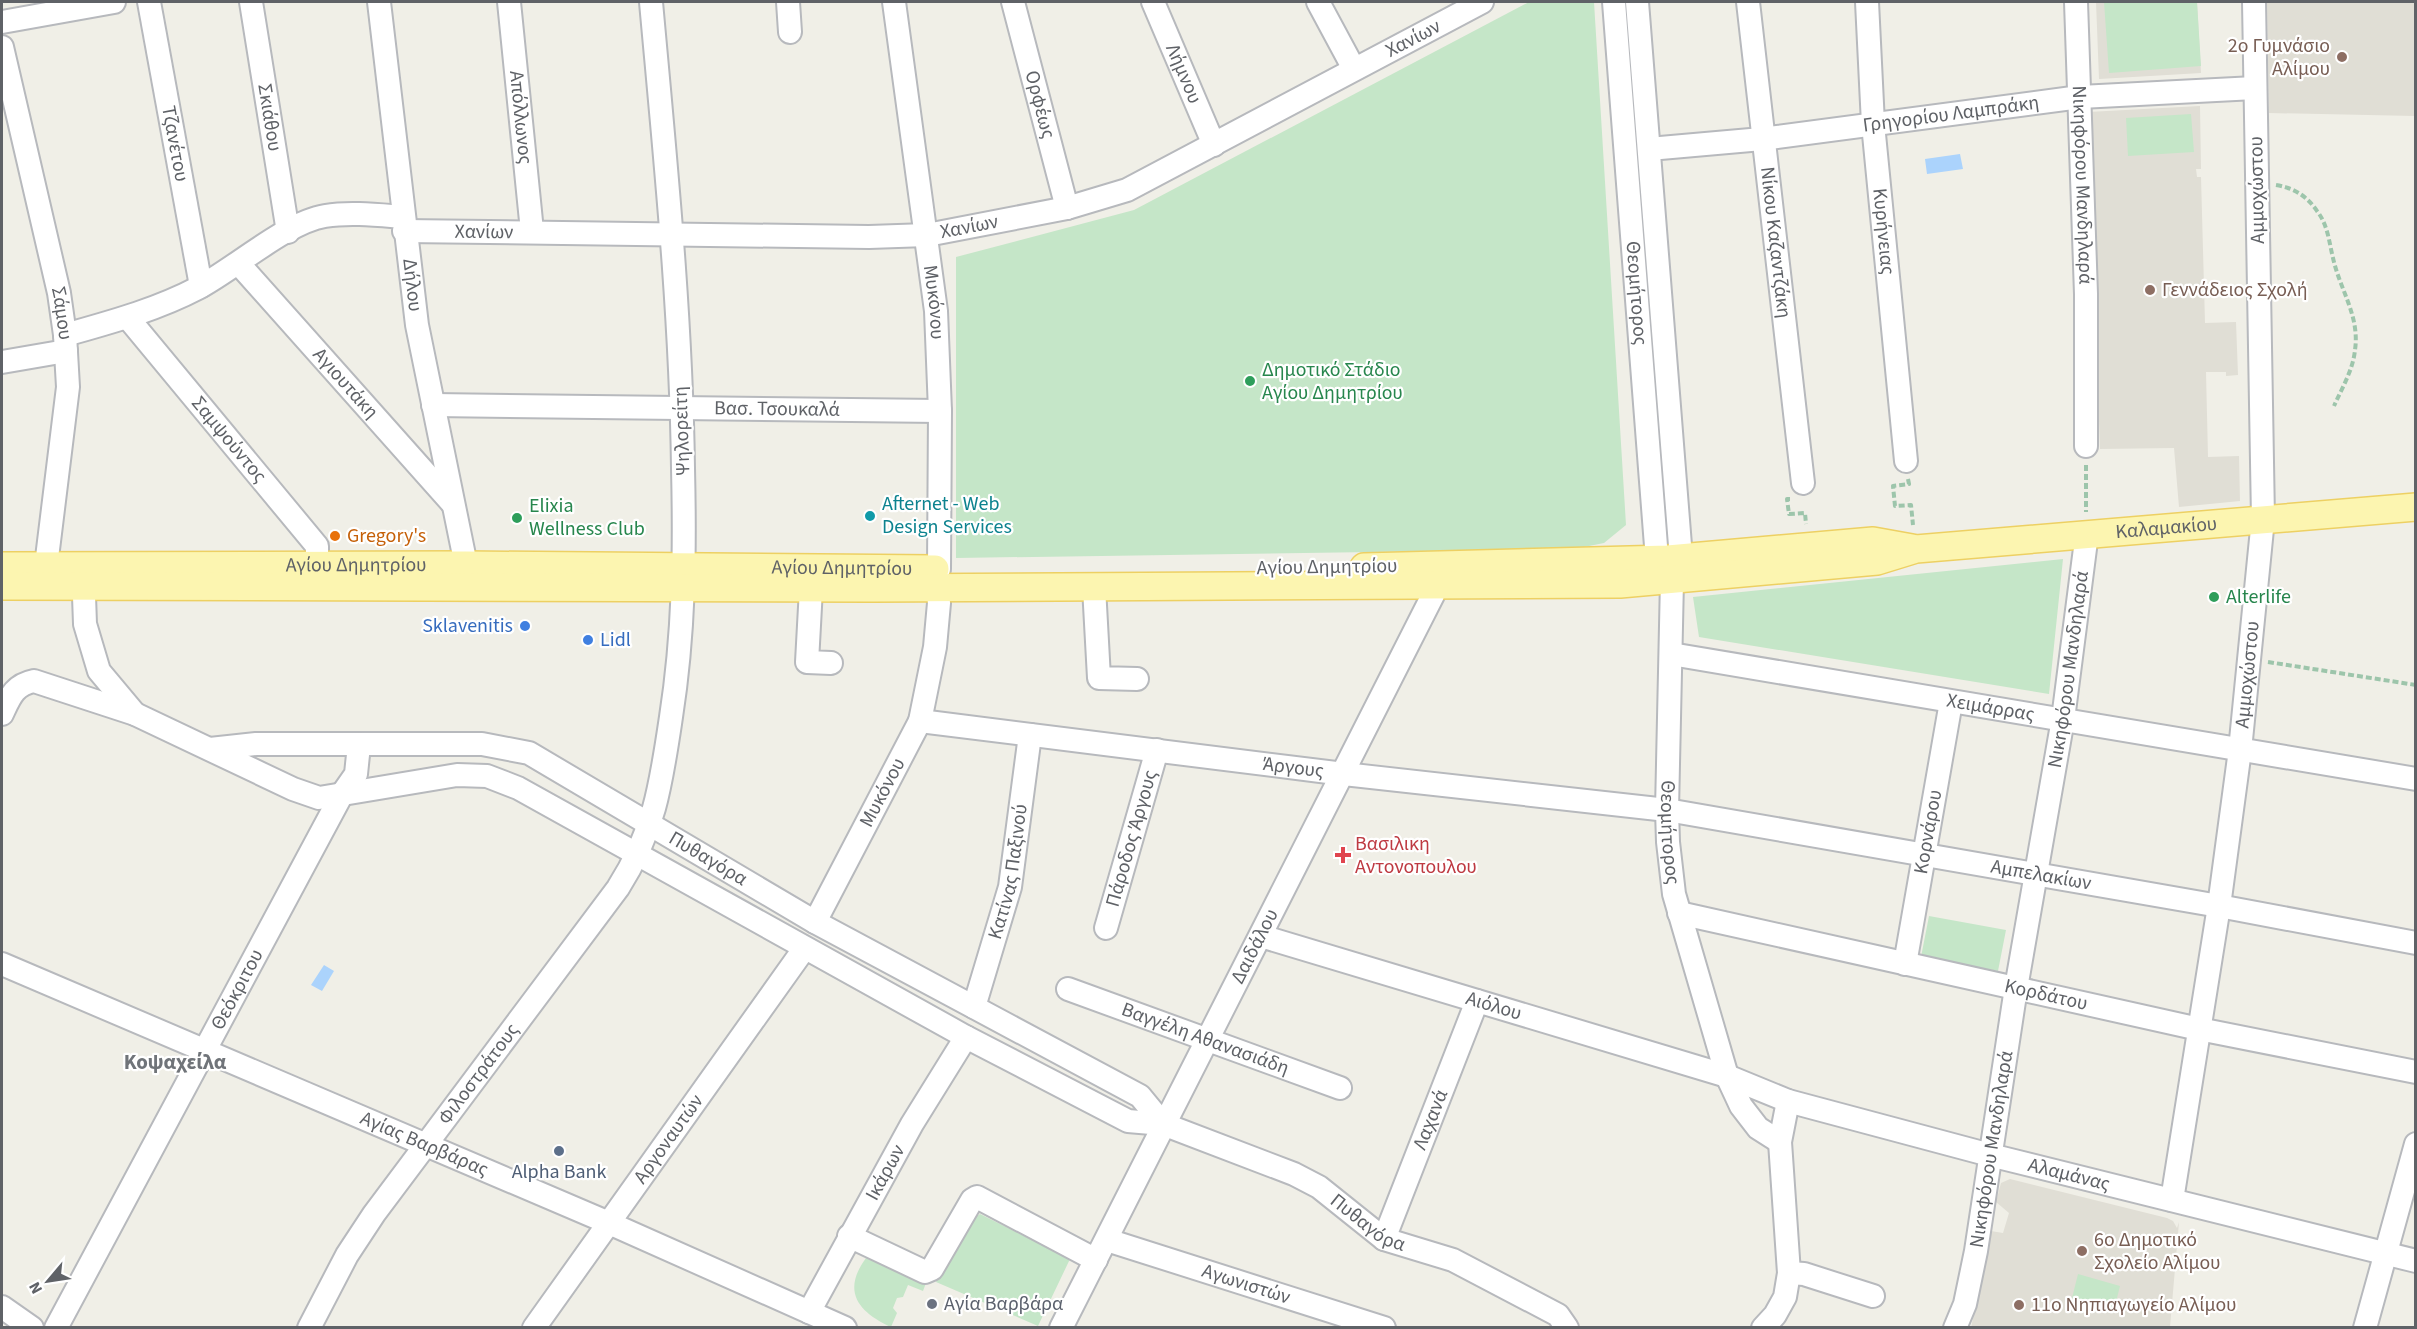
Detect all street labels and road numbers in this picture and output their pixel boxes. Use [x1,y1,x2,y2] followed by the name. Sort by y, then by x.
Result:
[1381,12,1446,65] street label: Χανίων
[1158,40,1209,108] street label: Λήμνου
[1018,67,1062,142] street label: Ορφέως
[502,69,539,166] street label: Απόλλωνος
[250,82,289,153] street label: Σκιάθου
[2065,85,2100,285] street label: Νικηφόρου Μανδηλαρά
[1861,89,2041,140] street label: Γρηγορίου Λαμπράκη
[154,103,196,184] street label: Τζανέτου
[2242,136,2272,244] street label: Αμμοχώστου
[1753,165,1798,320] street label: Νίκου Καζαντζάκη
[1865,187,1902,276] street label: Κυρήνειας
[938,207,1001,246] street label: Χανίων
[454,218,514,246] street label: Χανίων
[1618,240,1654,347] street label: Θεομήτορος
[395,257,429,313] street label: Δήλου
[916,263,951,340] street label: Μυκόνου
[44,284,80,342] street label: Σάμου
[306,342,385,425] street label: Αγιουτάκη
[666,386,698,476] street label: Ψηλορείτη
[185,390,273,489] street label: Σαμψούντος
[714,394,840,424] street label: Βασ. Τσουκαλά
[2114,510,2218,546] street label: Καλαμακίου
[286,551,426,579] street label: Αγίου Δημητρίου
[1256,552,1398,582] street label: Αγίου Δημητρίου
[772,554,912,583] street label: Αγίου Δημητρίου
[2041,569,2096,770] street label: Νικηφόρου Μανδηλαρά
[2228,620,2267,729] street label: Αμμοχώστου
[1945,686,2037,729] street label: Χειμάρρας
[1261,750,1326,785] street label: Άργους
[853,753,912,832] street label: Μυκόνου
[1099,767,1165,910] street label: Πάροδος Άργους
[1653,780,1687,886] street label: Θεομήτορος
[1907,788,1949,876] street label: Κορνάρου
[981,802,1035,943] street label: Κατίνας Παξινού
[663,825,753,893] street label: Πυθαγόρα
[1989,853,2094,898] street label: Αμπελακίων
[1224,904,1285,989] street label: Δαιδάλου
[204,944,270,1035] street label: Θεόκριτου
[2002,972,2090,1018] street label: Κορδάτου
[1462,984,1525,1028] street label: Αιόλου
[1117,996,1293,1082] street label: Βαγγέλη Αθανασιάδη
[431,1017,526,1131] street label: Φιλοστράτους
[1963,1049,2020,1250] street label: Νικηφόρου Μανδηλαρά
[1406,1086,1455,1154] street label: Λαχανά
[627,1088,710,1190] street label: Αργοναυτών
[356,1104,493,1184] street label: Αγίας Βαρβάρας
[859,1139,912,1206] street label: Ικάρων
[2025,1151,2113,1198] street label: Αλαμάνας
[1324,1187,1409,1259] street label: Πυθαγόρα
[1198,1257,1294,1312] street label: Αγωνιστών

